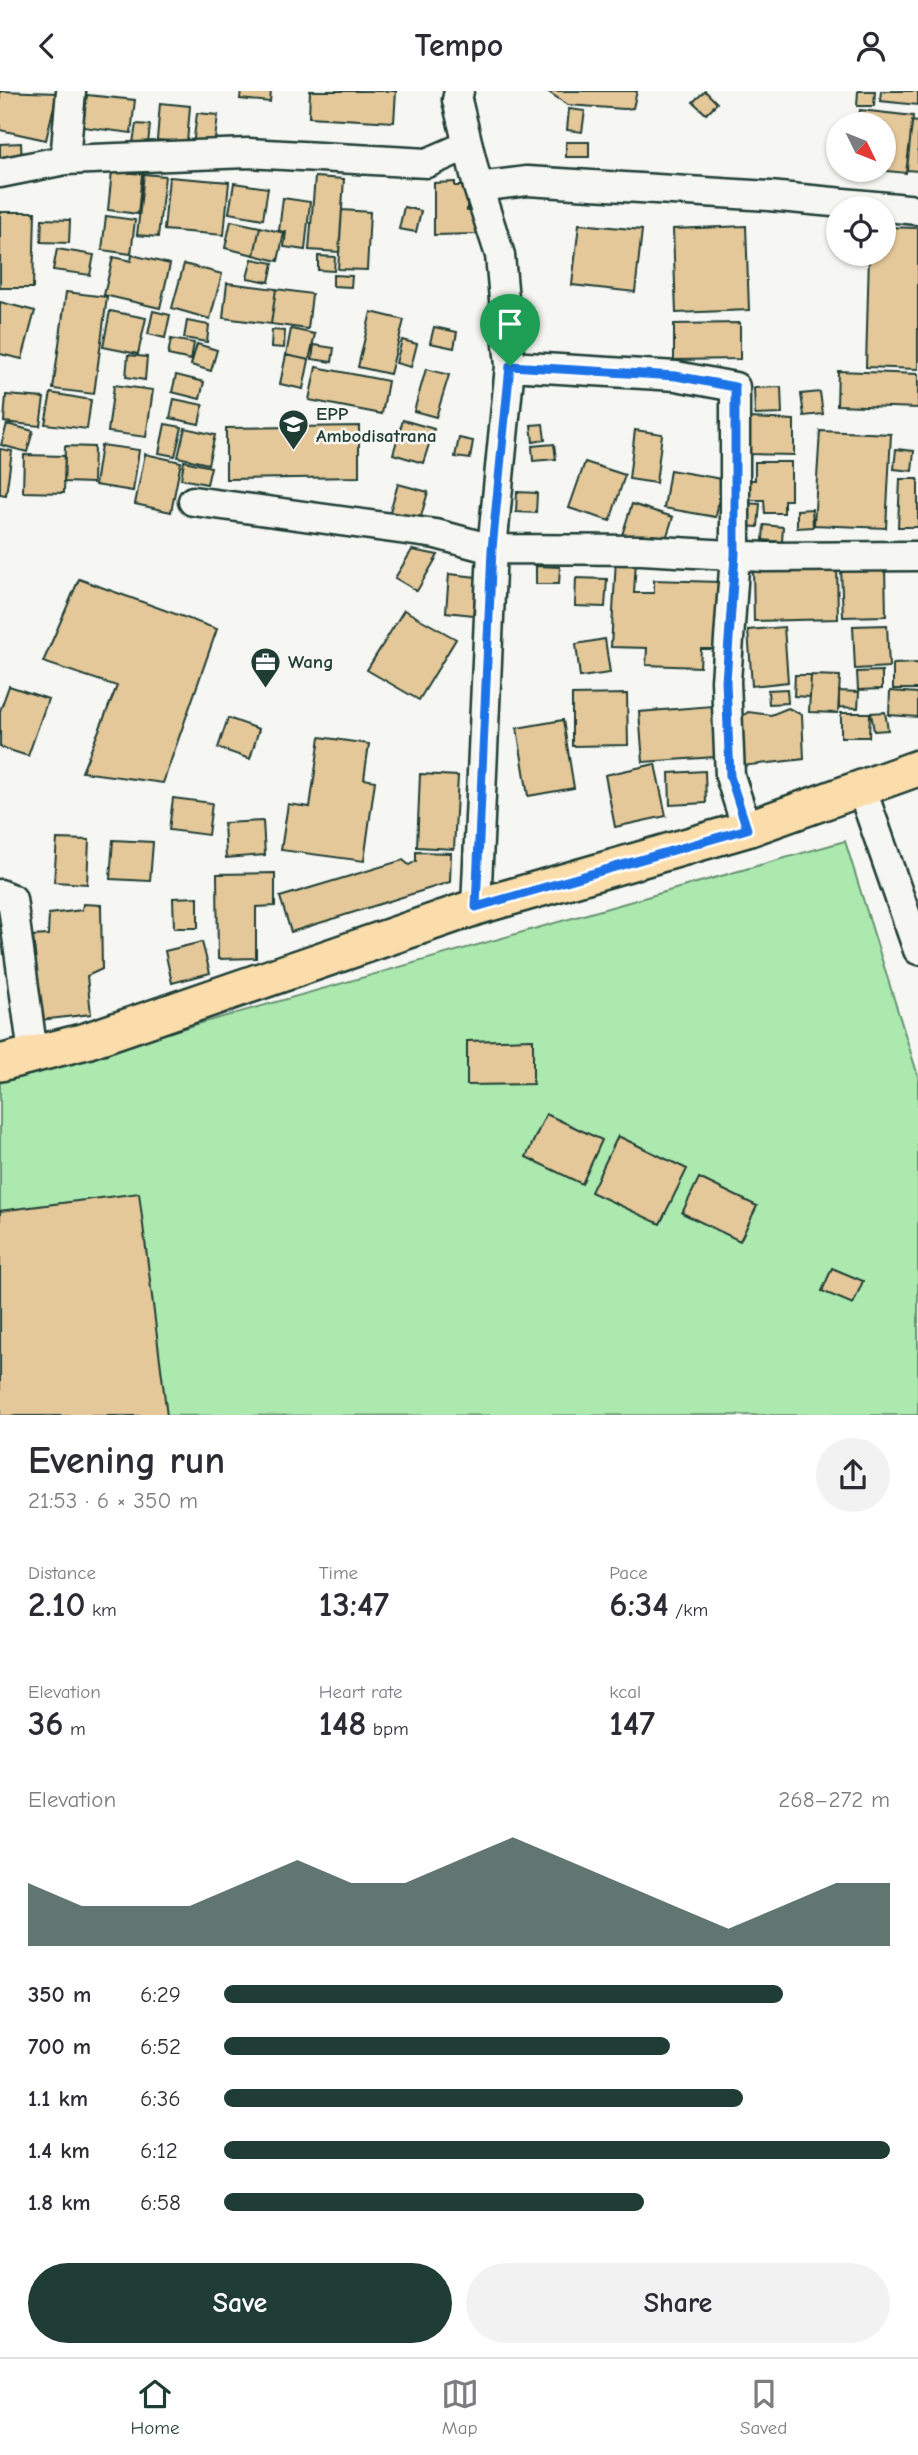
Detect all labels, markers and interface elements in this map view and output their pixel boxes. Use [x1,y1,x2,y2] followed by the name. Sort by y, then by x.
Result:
[28,27,66,65] icon: back
[415,27,503,64] text: Tempo
[852,27,890,65] icon: person
[826,112,896,182] north arrow
[826,112,896,266] map controls
[826,196,896,266] button: locate
[480,294,540,366] pin
[491,305,529,343] icon: arrive
[316,403,437,447] place label: EPP Ambodisatrana
[276,408,310,452] school or university icon: EPP Ambodisatrana
[248,645,282,689] office icon: Wang
[288,651,334,673] place label: Wang
[816,1438,890,1512] button: share
[28,1439,225,1483] text: Evening run
[28,1487,198,1514] text: 21:53 · 6 × 350 m
[28,1562,96,1584] text: Distance
[319,1562,358,1584] text: Time
[609,1562,648,1584] text: Pace
[28,1584,86,1625] text: 2.10
[319,1584,389,1625] text: 13:47
[609,1584,669,1625] text: 6:34
[86,1599,117,1621] text: km
[669,1599,708,1621] text: /km
[28,1681,101,1703] text: Elevation
[319,1681,402,1703] text: Heart rate
[609,1681,641,1703] text: kcal
[28,1703,64,1744] text: 36
[319,1703,366,1744] text: 148
[609,1703,655,1744] text: 147
[64,1718,86,1740] text: m
[366,1718,409,1740] text: bpm
[28,1786,116,1813] text: Elevation
[778,1786,890,1813] text: 268–272 m
[28,1981,91,2008] text: 350 m
[140,1981,181,2008] text: 6:29
[28,2033,91,2060] text: 700 m
[140,2033,181,2060] text: 6:52
[28,2085,88,2112] text: 1.1 km
[140,2085,181,2112] text: 6:36
[28,2137,90,2164] text: 1.4 km
[140,2137,178,2164] text: 6:12
[28,2189,91,2216] text: 1.8 km
[140,2189,181,2216] text: 6:58
[28,2263,452,2343] button: Save
[466,2263,890,2343] button: Share
[131,2375,180,2439] tab: Home
[441,2375,479,2439] tab: Map
[740,2375,787,2439] tab: Saved

